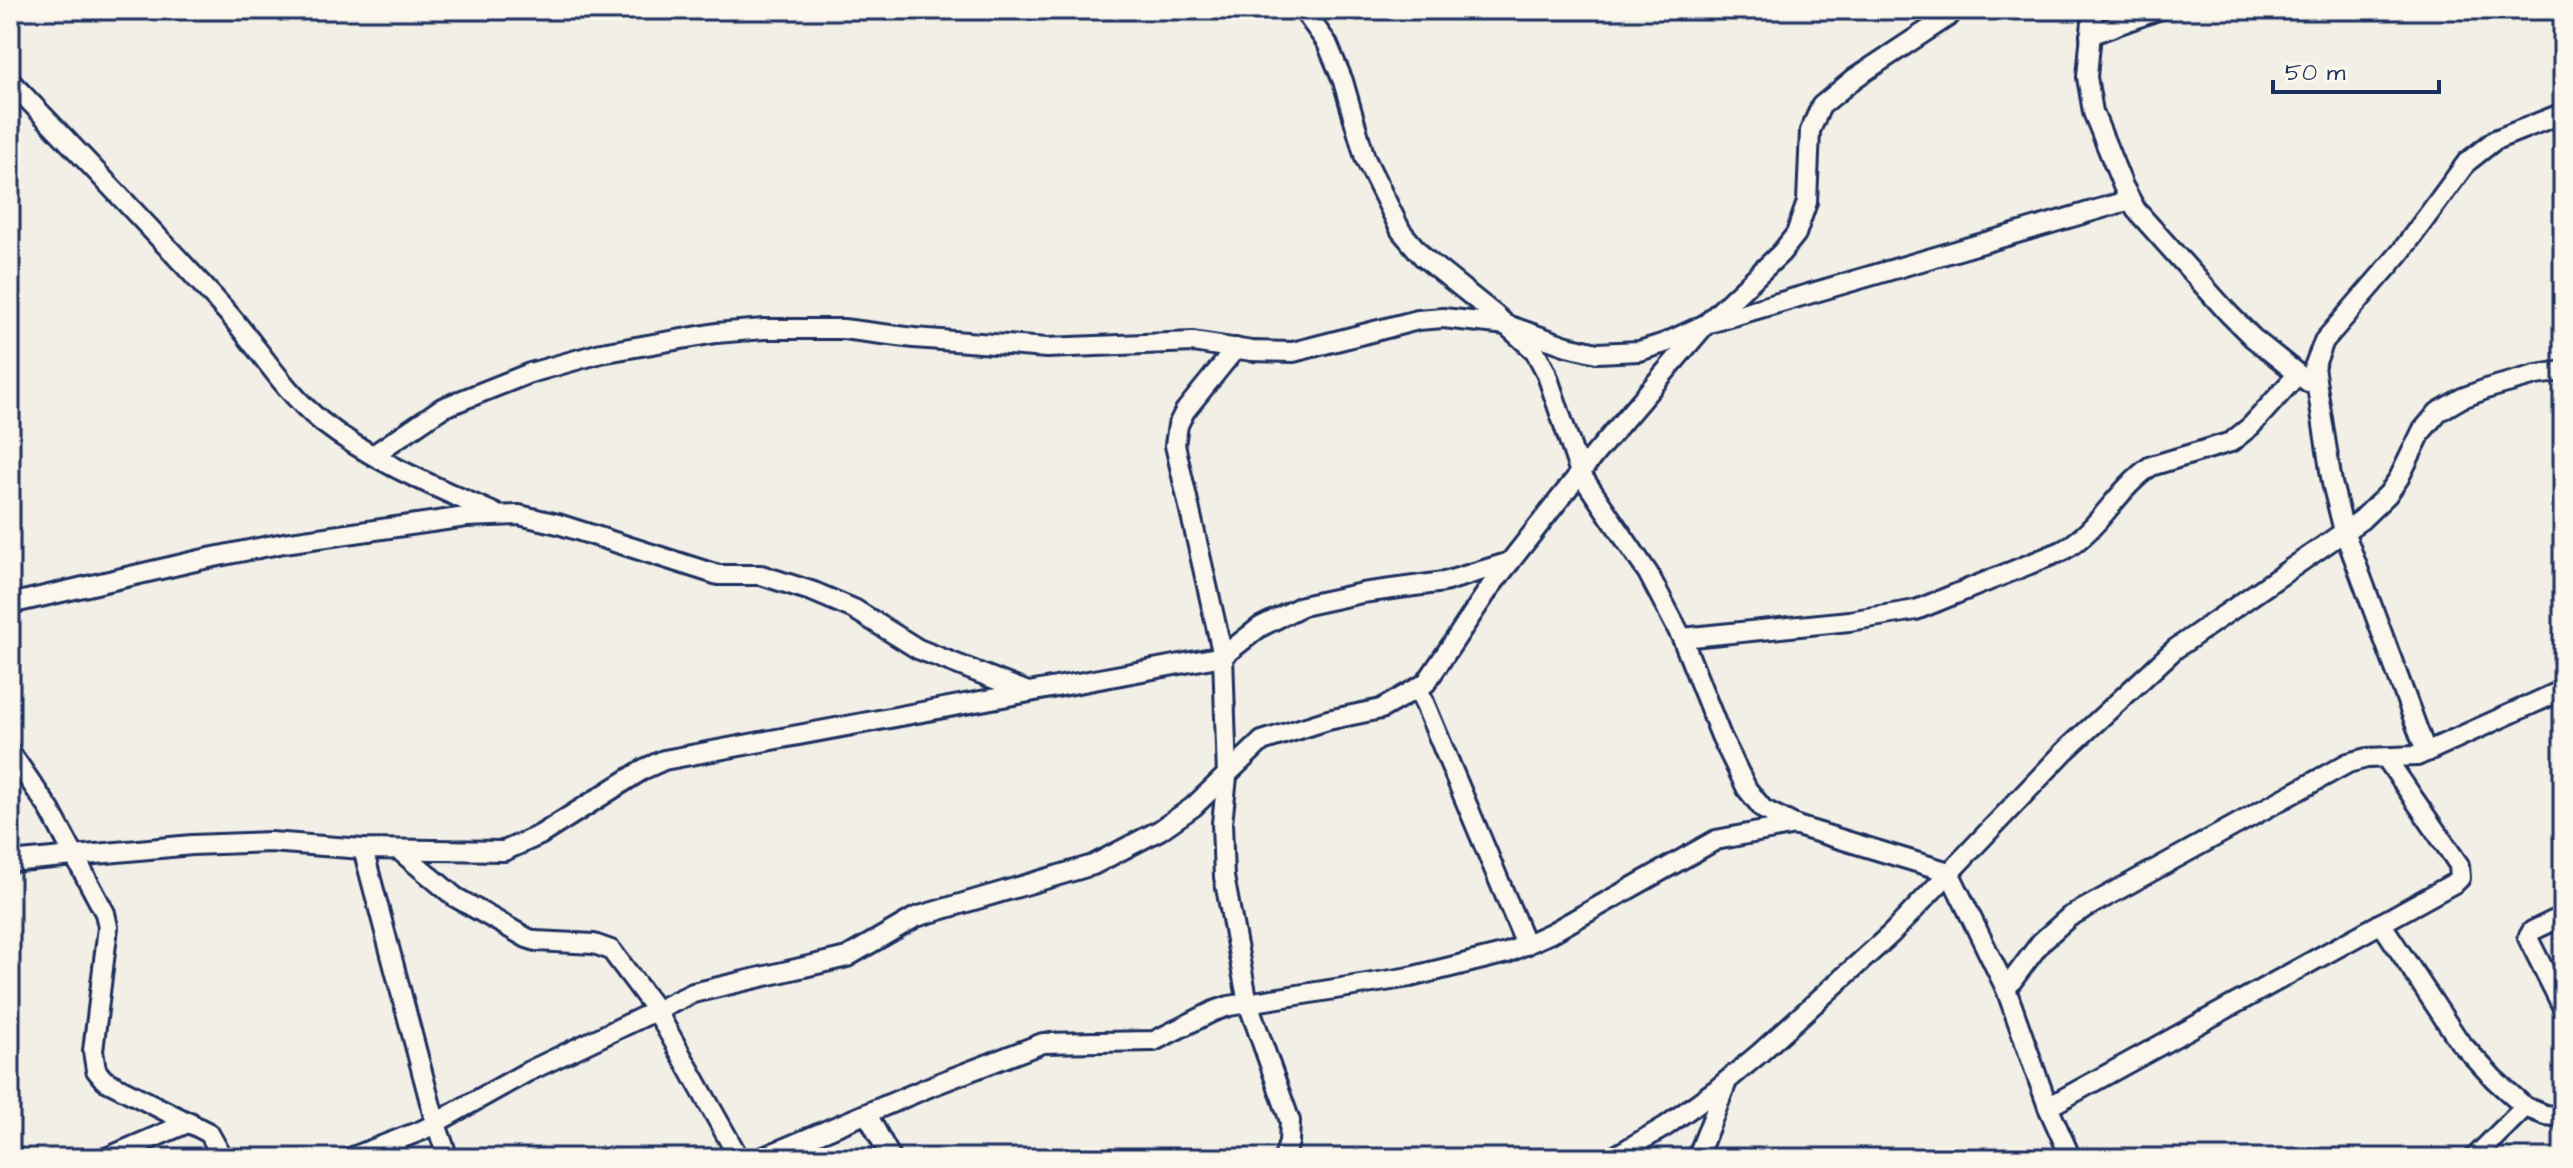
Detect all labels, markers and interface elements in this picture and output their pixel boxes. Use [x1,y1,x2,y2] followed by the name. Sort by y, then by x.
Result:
[2273,44,2439,94] scale bar
[2285,56,2346,90] text: 50 m

